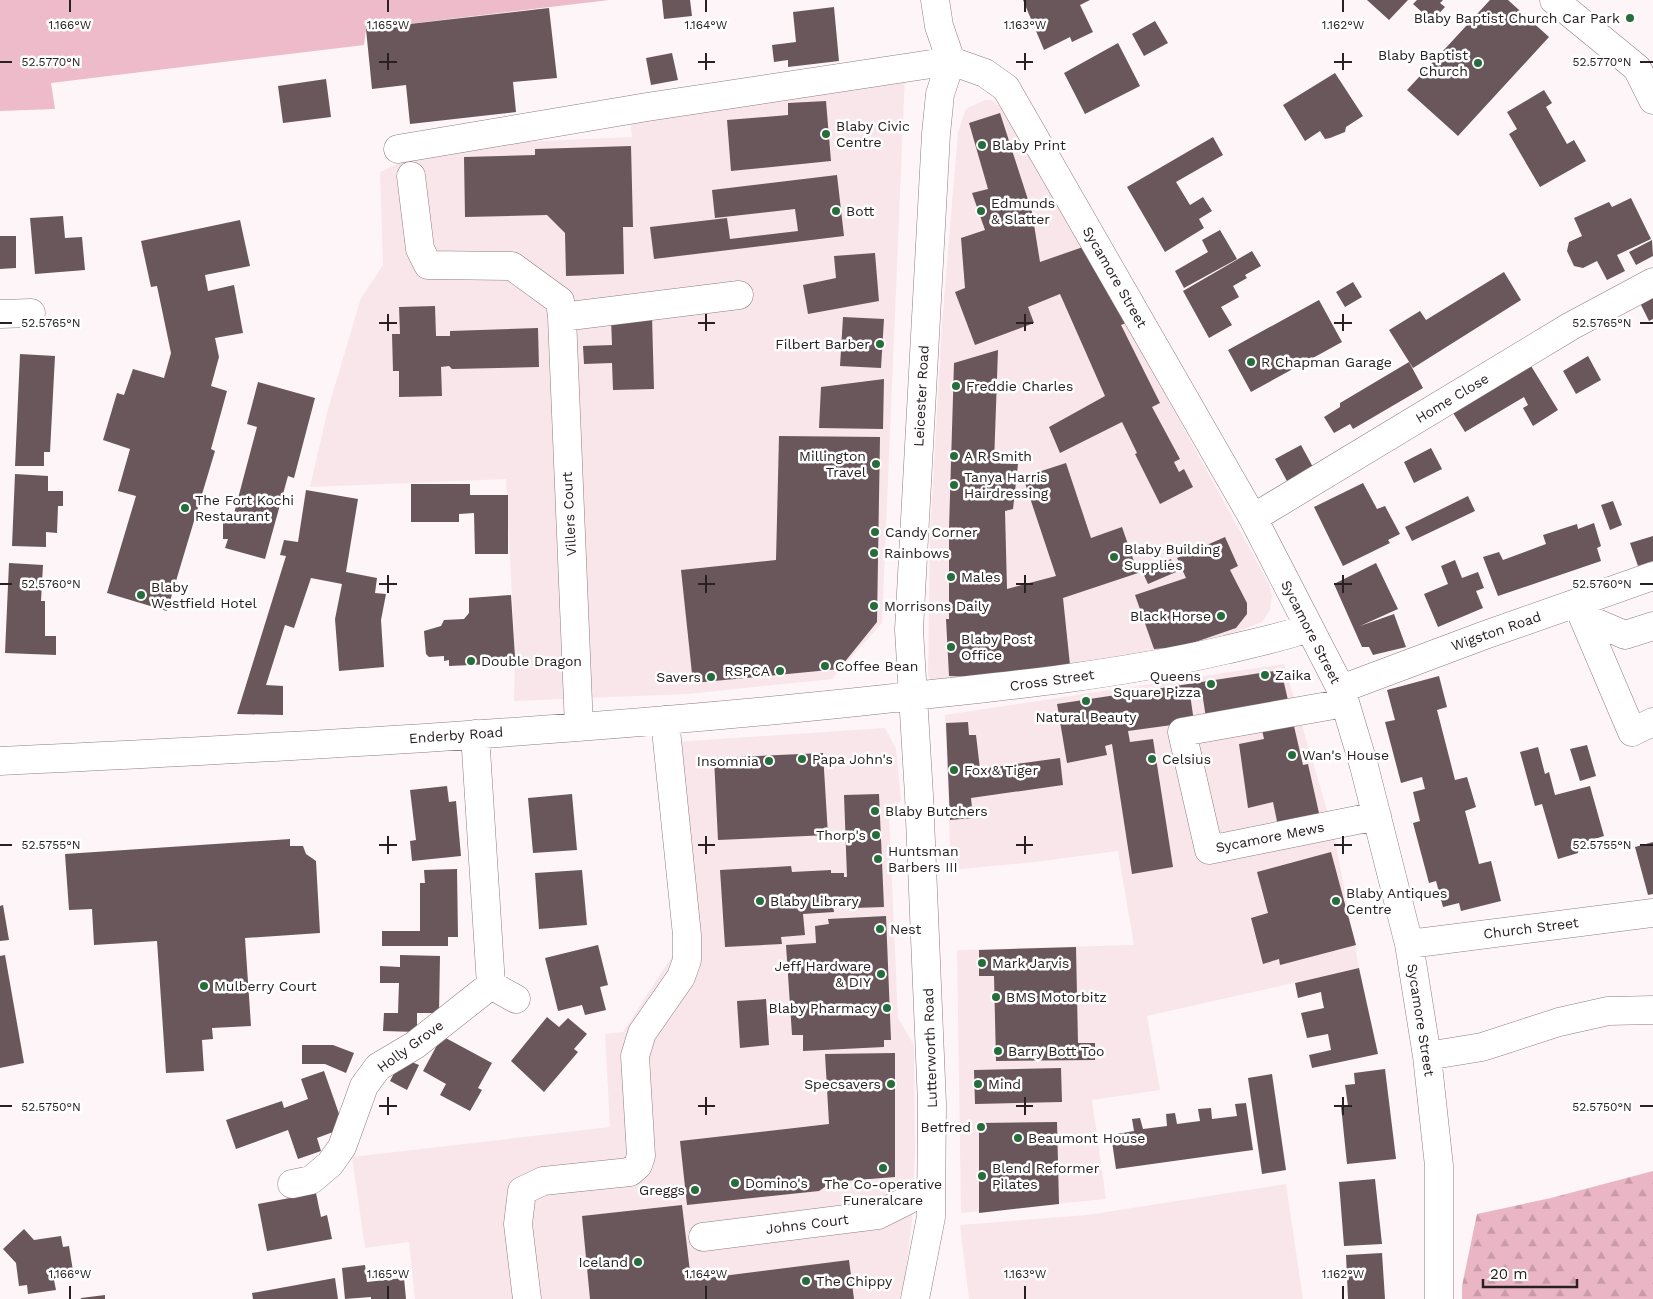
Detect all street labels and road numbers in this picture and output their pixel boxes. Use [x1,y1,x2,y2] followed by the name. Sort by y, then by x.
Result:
[1080,224,1150,330] street label: Sycamore Street
[910,345,932,447] street label: Leicester Road
[1413,370,1491,426] street label: Home Close
[559,471,579,557] street label: Villers Court
[1278,578,1344,686] street label: Sycamore Street
[1449,608,1543,654] street label: Wigston Road
[1009,666,1095,694] street label: Cross Street
[408,724,504,746] street label: Enderby Road
[1214,819,1326,855] street label: Sycamore Mews
[1482,914,1580,942] street label: Church Street
[1404,963,1438,1078] street label: Sycamore Street
[920,988,940,1108] street label: Lutterworth Road
[374,1017,446,1075] street label: Holly Grove
[765,1211,850,1237] street label: Johns Court

